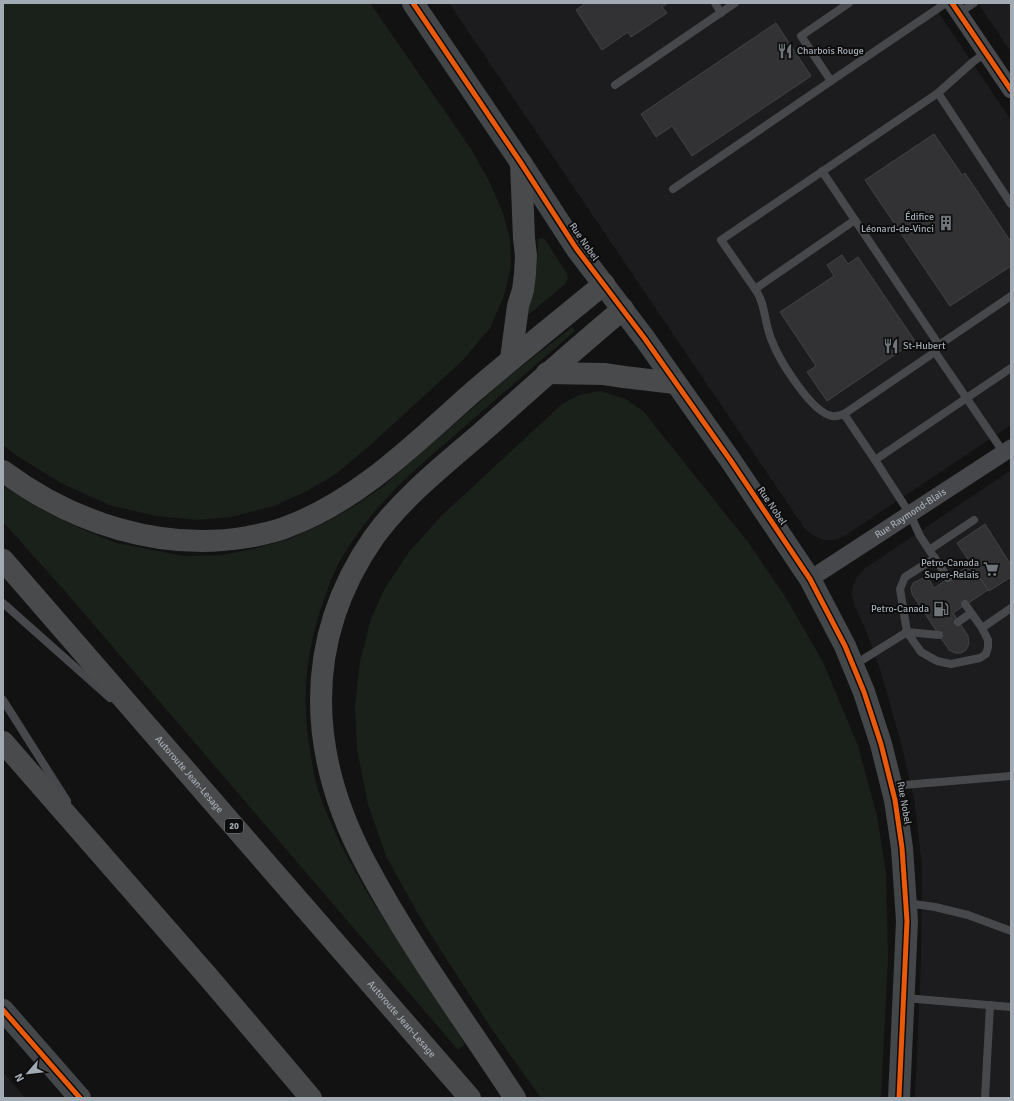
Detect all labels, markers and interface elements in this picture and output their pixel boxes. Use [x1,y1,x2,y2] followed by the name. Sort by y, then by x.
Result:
[776,42,794,60] restaurant icon: Charbois Rouge
[797,45,864,57] place label: Charbois Rouge
[861,210,934,235] place label: Édifice Léonard-de-Vinci
[937,214,955,232] building icon: Édifice Léonard-de-Vinci
[567,221,601,263] street label: Rue Nobel
[882,337,900,355] restaurant icon: St-Hubert
[903,340,946,352] place label: St-Hubert
[755,485,789,527] street label: Rue Nobel
[873,486,949,541] street label: Rue Raymond-Blais
[921,557,980,581] place label: Petro-Canada Super-Relais
[982,560,1000,578] supermarket icon: Petro-Canada Super-Relais
[932,600,950,618] fuel station icon: Petro-Canada
[871,603,929,615] place label: Petro-Canada
[152,733,226,815] street label: Autoroute Jean-Lesage
[894,780,914,826] street label: Rue Nobel
[225,819,243,833] road number: 20
[365,978,438,1060] street label: Autoroute Jean-Lesage
[8,1053,48,1093] north arrow
[12,1071,27,1084] text: N

